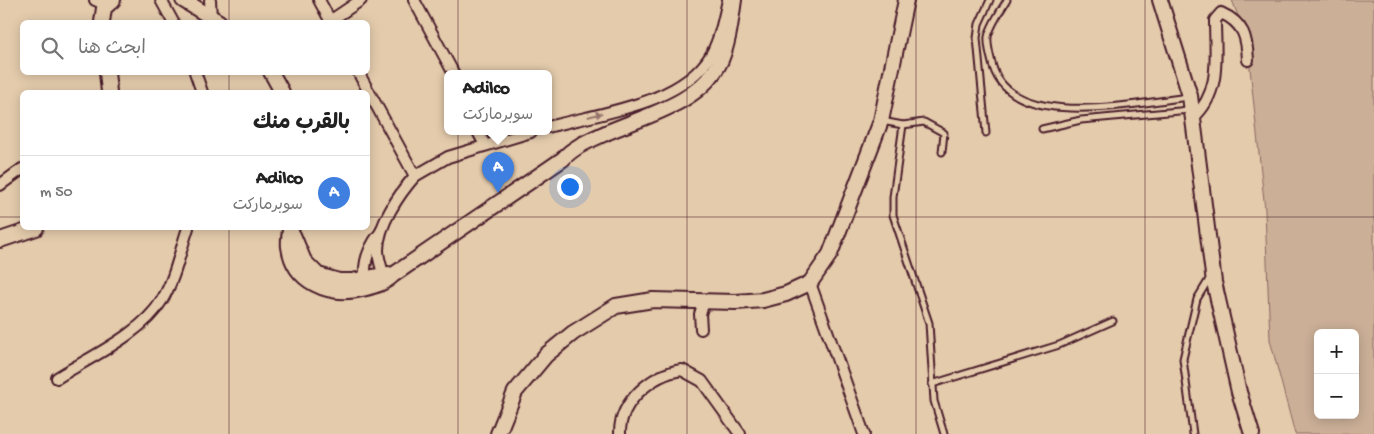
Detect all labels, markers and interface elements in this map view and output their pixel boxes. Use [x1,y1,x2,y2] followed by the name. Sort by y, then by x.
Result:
[20,20,370,75] search box
[38,34,66,62] icon: search
[78,38,146,61] text: ابحث هنا
[444,70,552,135] popup
[463,78,510,101] text: Adilco
[463,107,533,126] text: سوبرماركت
[588,110,603,118] one-way arrow
[253,112,350,137] text: بالقرب منك
[482,152,514,193] pin: A
[256,168,303,191] text: Adilco
[557,174,583,200] your location
[40,184,73,203] text: 50 m
[329,184,339,203] text: A
[233,197,303,216] text: سوبرماركت
[1314,329,1359,419] map controls
[1314,329,1359,374] button: +
[1314,374,1359,419] button: −

